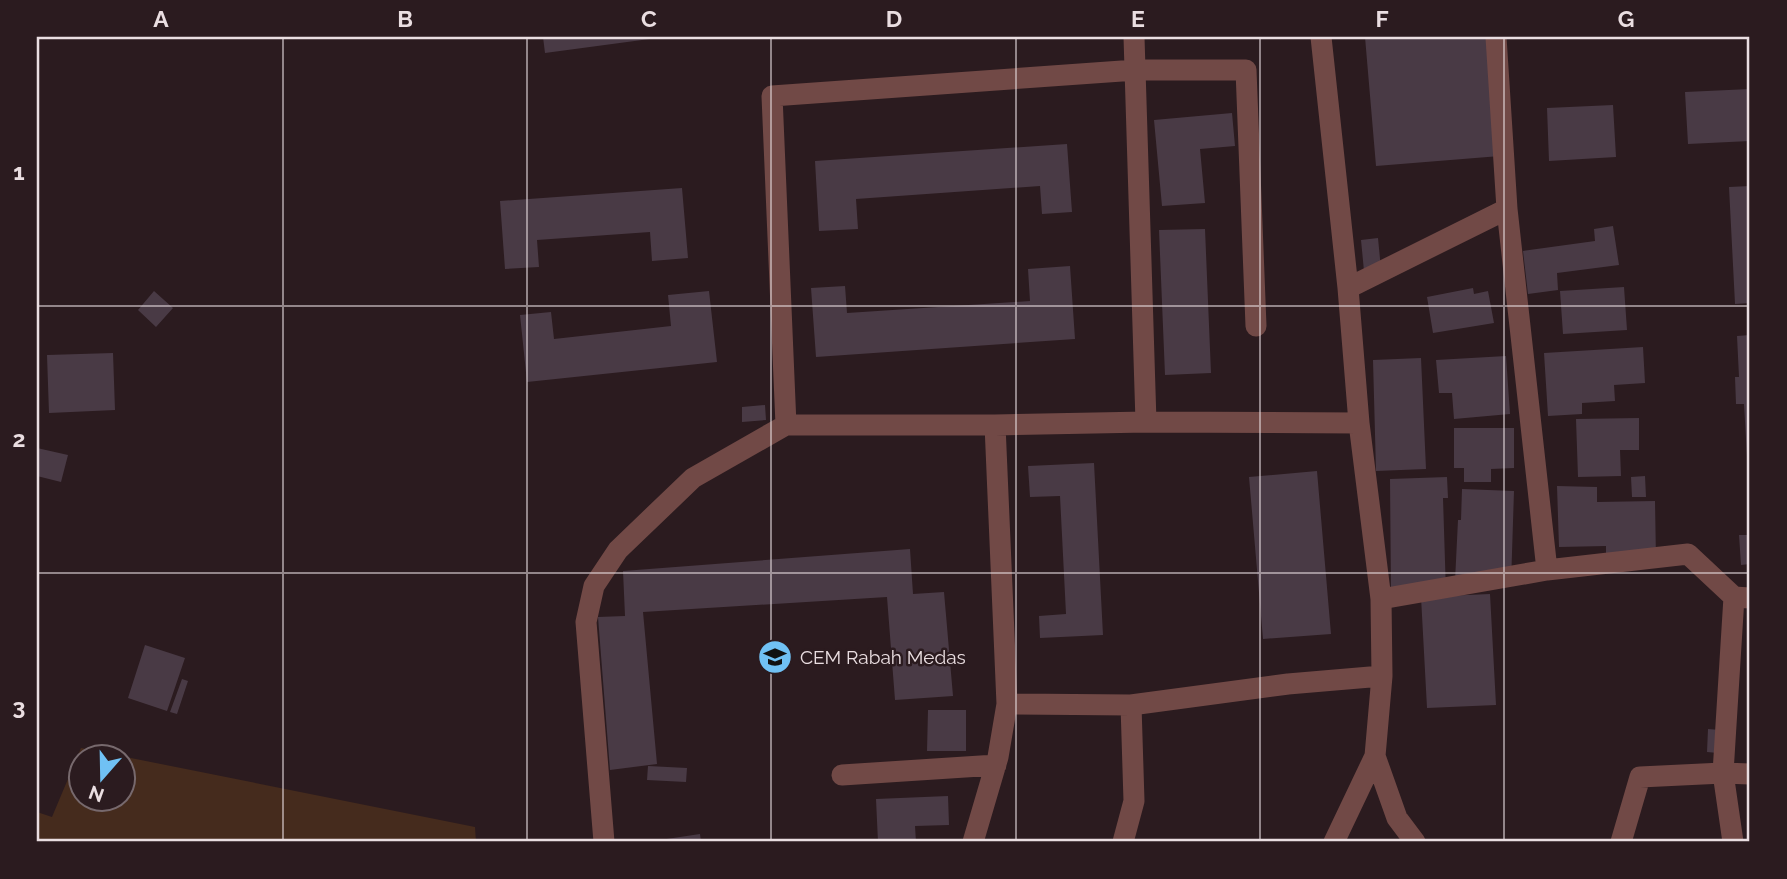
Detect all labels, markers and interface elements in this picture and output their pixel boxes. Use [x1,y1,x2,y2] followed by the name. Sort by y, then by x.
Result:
[153,5,169,32] text: A
[397,5,413,32] text: B
[641,5,657,32] text: C
[886,5,902,32] text: D
[1131,5,1145,32] text: E
[1375,5,1389,32] text: F
[1618,5,1634,32] text: G
[13,158,25,185] text: 1
[13,425,25,452] text: 2
[756,638,794,676] school or university icon: CEM Rabah Medas
[800,646,966,668] place label: CEM Rabah Medas
[13,693,25,720] text: 3
[66,742,136,812] north arrow
[86,781,107,807] text: N

